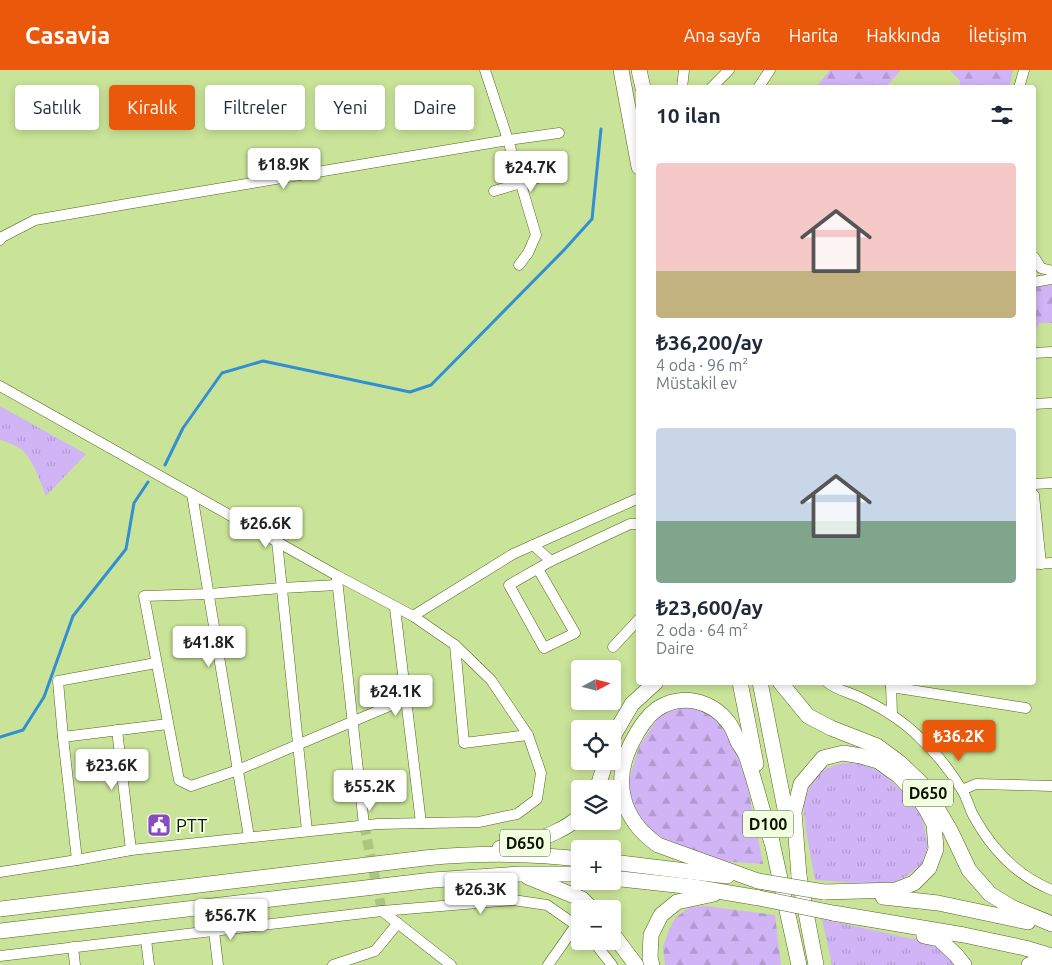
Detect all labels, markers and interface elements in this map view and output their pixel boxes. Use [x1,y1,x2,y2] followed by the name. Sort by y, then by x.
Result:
[25,22,110,49] text: Casavia
[684,25,761,45] text: Ana sayfa
[789,25,838,45] text: Harita
[866,25,941,45] text: Hakkında
[969,25,1027,45] text: İletişim
[15,85,99,130] chip: Satılık
[109,85,195,130] chip: Kiralık
[205,85,305,130] chip: Filtreler
[315,85,385,130] chip: Yeni
[395,85,474,130] chip: Daire
[988,101,1016,129] icon: filters
[656,103,721,127] text: 10 ilan
[243,148,325,190] pin: ₺18.9K
[490,150,572,193] pin: ₺24.7K
[259,155,309,173] text: ₺18.9K
[506,158,556,176] text: ₺24.7K
[791,196,881,286] icon: home
[656,330,763,354] text: ₺36,200/ay
[656,356,748,374] text: 4 oda · 96 m²
[656,374,737,392] text: Müstakil ev
[791,461,881,551] icon: home
[225,506,307,549] pin: ₺26.6K
[241,514,291,532] text: ₺26.6K
[656,595,763,619] text: ₺23,600/ay
[656,621,748,639] text: 2 oda · 64 m²
[168,626,250,668] pin: ₺41.8K
[184,633,234,651] text: ₺41.8K
[656,639,694,657] text: Daire
[571,660,621,710] north arrow
[571,660,621,950] map controls
[355,674,437,717] pin: ₺24.1K
[371,682,421,700] text: ₺24.1K
[571,720,621,770] button: locate
[918,720,1000,762] pin: ₺36.2K
[934,727,984,745] text: ₺36.2K
[71,748,153,791] pin: ₺23.6K
[87,756,137,774] text: ₺23.6K
[329,770,411,812] pin: ₺55.2K
[345,777,395,795] text: ₺55.2K
[571,780,621,830] button: layers
[903,780,953,806] road number: D650
[743,811,793,838] road number: D100
[146,812,172,838] public building icon: PTT
[176,815,207,835] place label: PTT
[500,830,550,856] road number: D650
[571,840,621,890] button: +
[440,872,522,915] pin: ₺26.3K
[456,880,506,898] text: ₺26.3K
[190,898,272,941] pin: ₺56.7K
[571,900,621,950] button: −
[206,906,256,924] text: ₺56.7K

